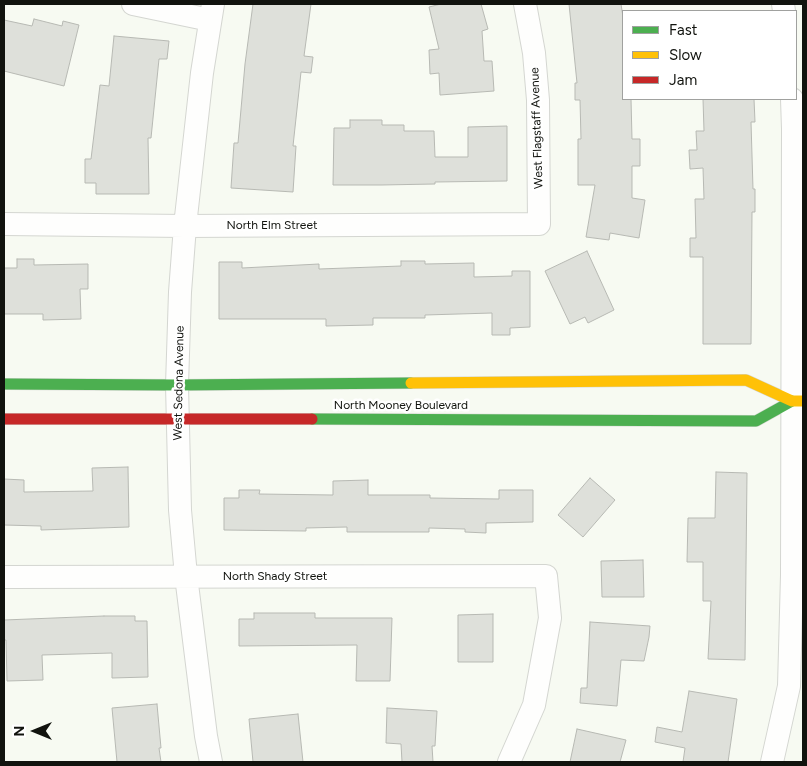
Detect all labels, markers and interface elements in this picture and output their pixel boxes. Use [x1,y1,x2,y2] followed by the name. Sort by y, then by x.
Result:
[622,10,797,100] legend
[669,21,697,39] text: Fast
[669,46,702,64] text: Slow
[528,67,546,189] street label: West Flagstaff Avenue
[669,71,697,89] text: Jam
[226,218,318,232] street label: North Elm Street
[171,325,187,441] street label: West Sedona Avenue
[334,398,468,412] street label: North Mooney Boulevard
[223,569,327,583] street label: North Shady Street
[10,706,60,756] north arrow
[11,726,28,736] text: N

